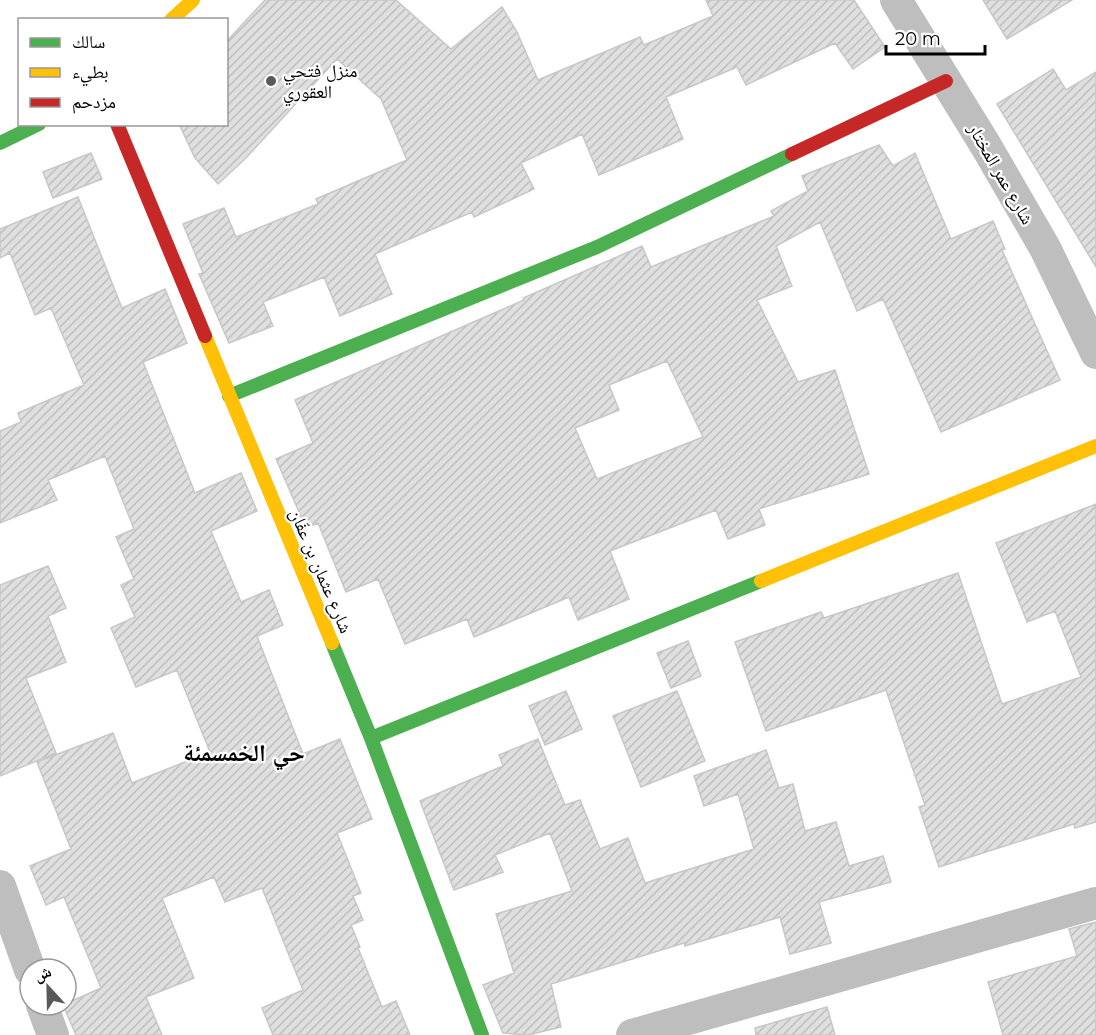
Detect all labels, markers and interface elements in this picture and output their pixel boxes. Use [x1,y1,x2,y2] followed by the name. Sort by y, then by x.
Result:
[18,18,228,126] legend
[886,18,985,56] scale bar
[895,28,941,50] text: 20 m
[72,31,105,53] text: سالك
[283,60,358,107] place label: منزل فتحي العقوري
[72,61,109,87] text: بطيء
[264,74,278,88] marker: منزل فتحي العقوري
[72,91,116,114] text: مزدحم
[963,119,1039,228] street label: شارع عمر المختار
[285,505,357,637] street label: شارع عثمان بن عفّان
[183,738,305,771] district label: حي الخمسمئة
[18,957,78,1017] north arrow
[31,962,54,986] text: ش

